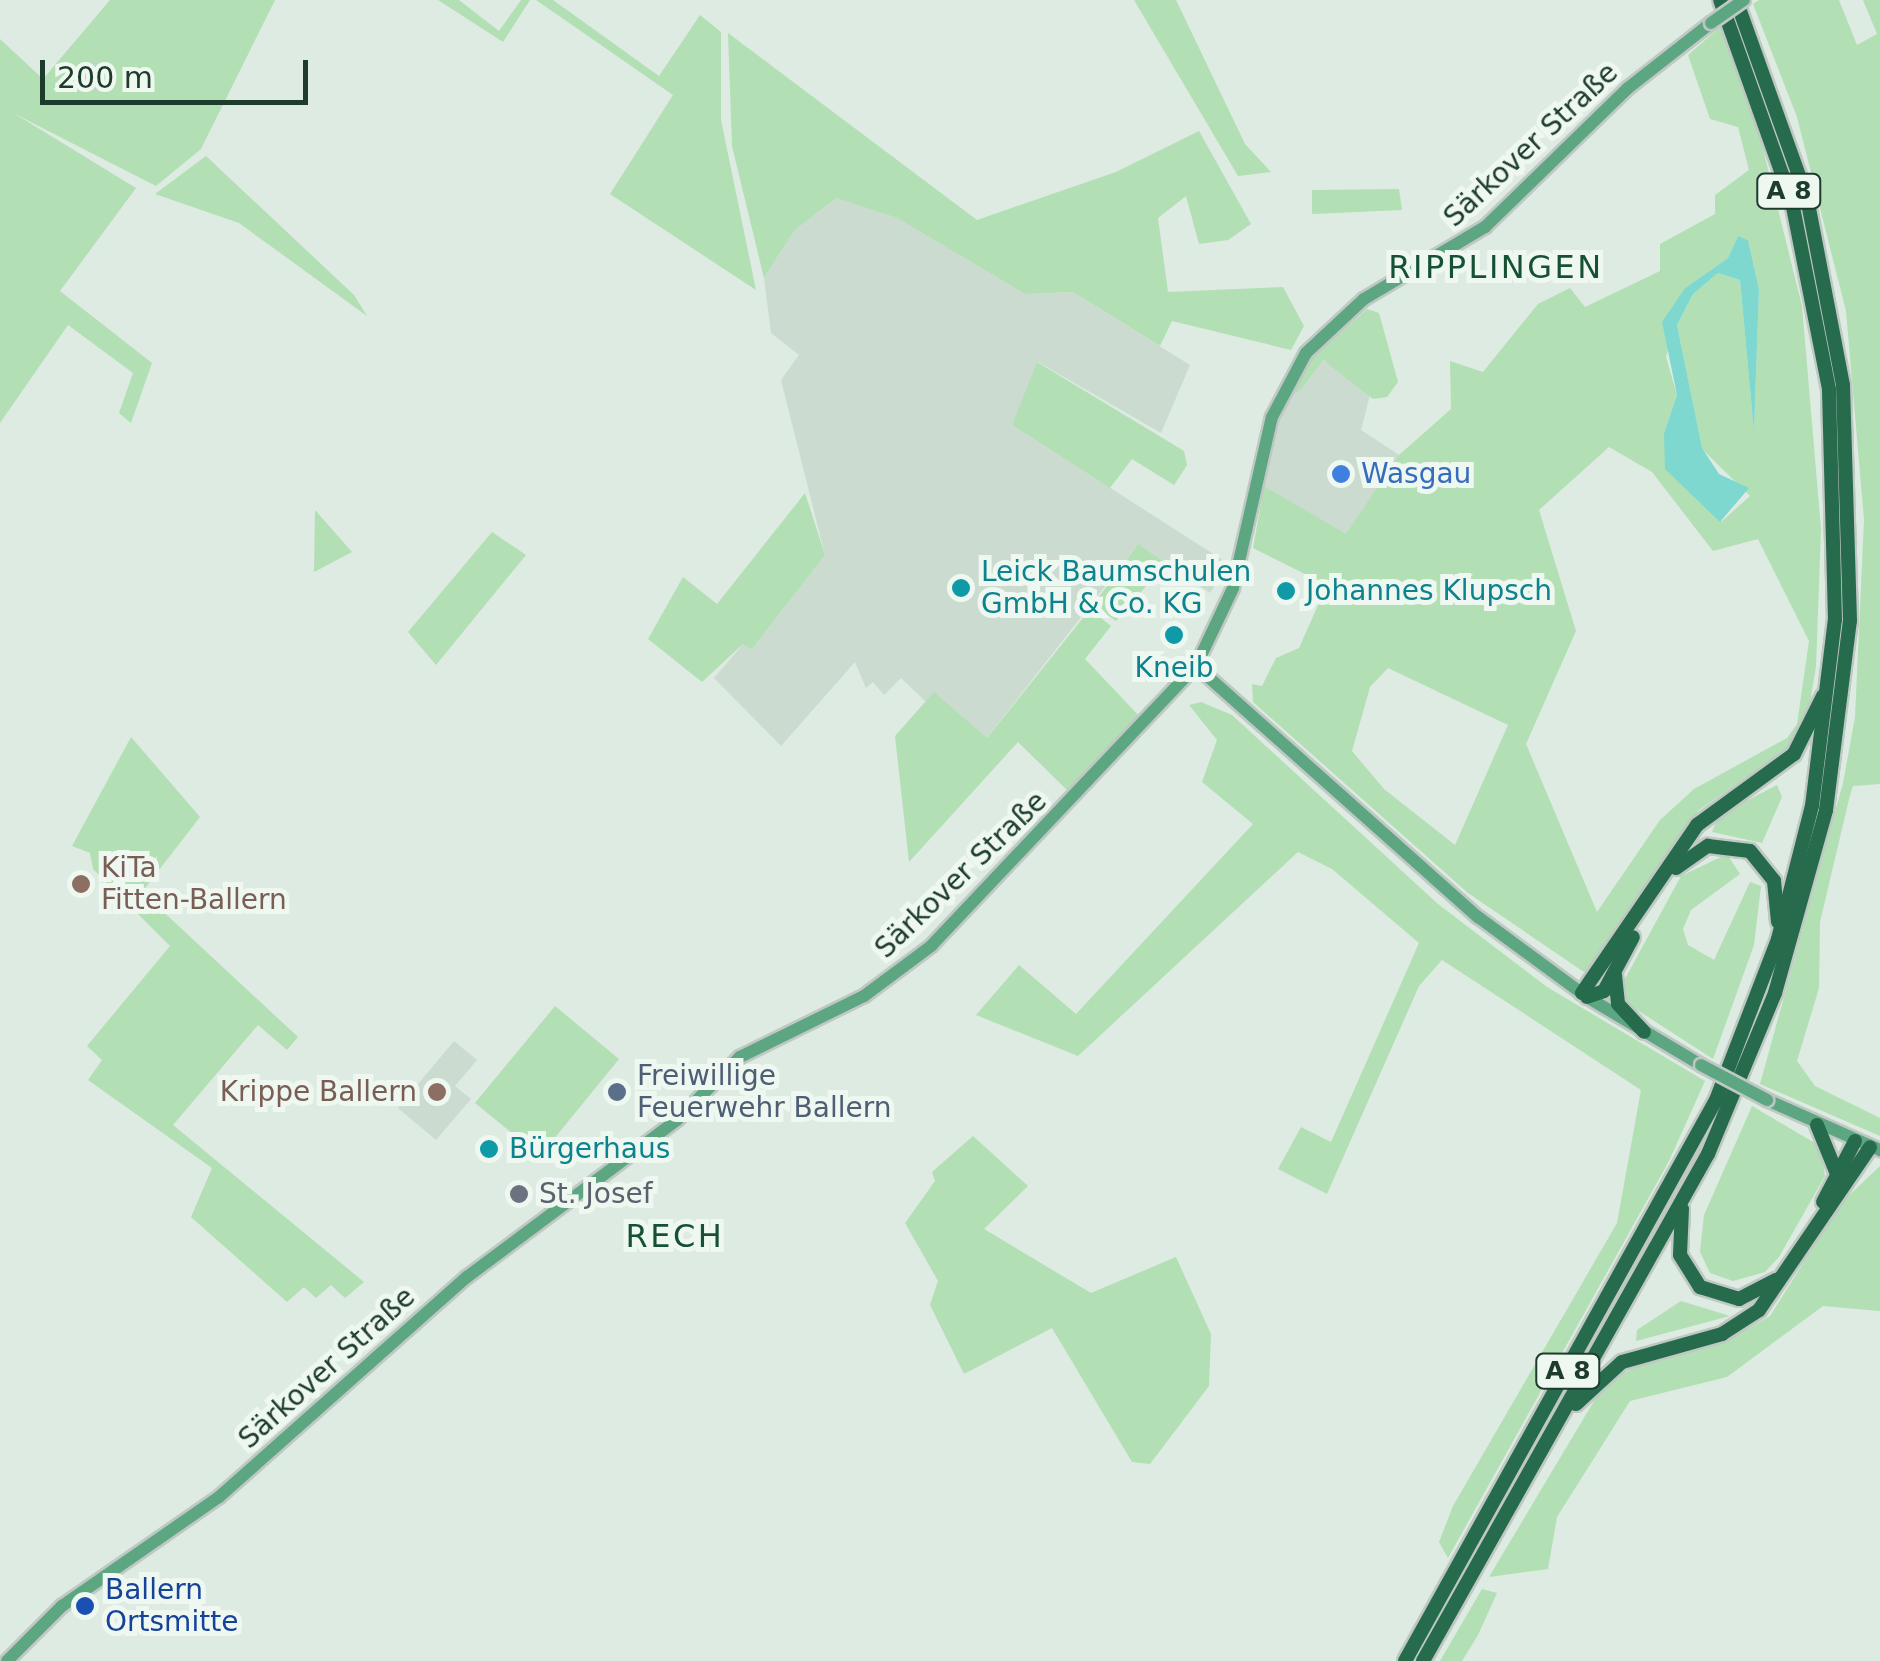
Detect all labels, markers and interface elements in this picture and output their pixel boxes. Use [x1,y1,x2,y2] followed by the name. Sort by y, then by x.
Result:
[45,40,312,102] scale bar
[1437,56,1625,234] street label: Särkover Straße
[57,60,153,95] text: 200 m
[1754,171,1824,211] road number: A 8
[1388,248,1604,286] district label: RIPPLINGEN
[1361,457,1471,491] place label: Wasgau
[1330,463,1352,485] marker: Wasgau
[981,555,1251,621] place label: Leick Baumschulen GmbH & Co. KG
[1306,574,1552,608] place label: Johannes Klupsch
[950,577,972,599] marker: Leick Baumschulen GmbH & Co. KG
[1275,580,1297,602] marker: Johannes Klupsch
[1163,624,1185,646] marker: Kneib
[1135,651,1213,685] place label: Kneib
[868,785,1054,965] street label: Särkover Straße
[101,851,287,917] place label: KiTa Fitten-Ballern
[70,873,92,895] marker: KiTa Fitten-Ballern
[637,1059,891,1125] place label: Freiwillige Feuerwehr Ballern
[220,1075,417,1109] place label: Krippe Ballern
[426,1081,448,1103] marker: Krippe Ballern
[606,1081,628,1103] marker: Freiwillige Feuerwehr Ballern
[509,1132,670,1166] place label: Bürgerhaus
[478,1138,500,1160] marker: Bürgerhaus
[539,1177,653,1211] place label: St. Josef
[508,1183,530,1205] marker: St. Josef
[626,1217,724,1255] district label: RECH
[232,1280,422,1456] street label: Särkover Straße
[1533,1351,1603,1391] road number: A 8
[105,1573,238,1639] place label: Ballern Ortsmitte
[74,1595,96,1617] marker: Ballern Ortsmitte

